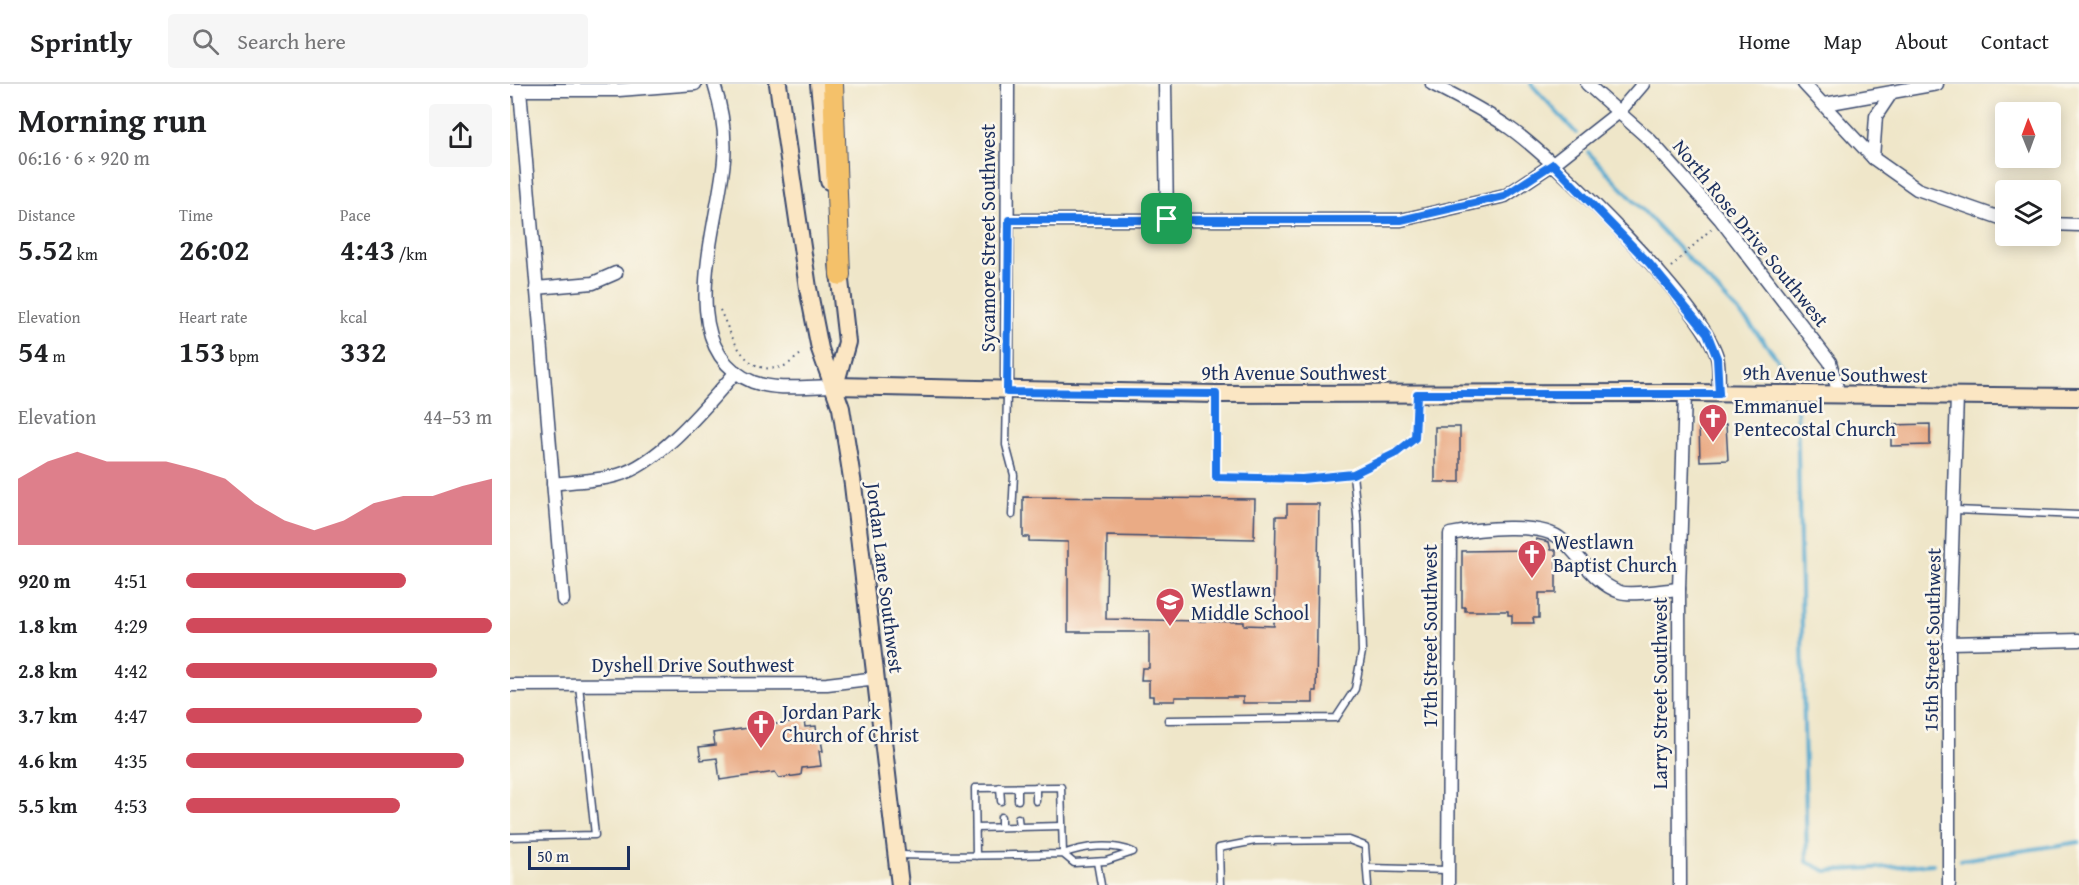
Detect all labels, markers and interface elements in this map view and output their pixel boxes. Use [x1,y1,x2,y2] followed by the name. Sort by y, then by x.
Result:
[168,14,588,68] search box
[30,21,132,62] text: Sprintly
[189,25,222,58] icon: search
[237,25,346,57] text: Search here
[1739,26,1790,57] text: Home
[1823,26,1862,57] text: Map
[1895,26,1948,57] text: About
[1981,26,2049,57] text: Contact
[18,96,207,144] text: Morning run
[1995,102,2061,168] north arrow
[1995,102,2061,246] map controls
[429,104,492,167] button: share
[973,124,1002,352] street label: Sycamore Street Southwest
[1666,133,1836,333] street label: North Rose Drive Southwest
[18,143,150,172] text: 06:16 · 6 × 920 m
[1995,180,2061,246] button: layers
[1141,193,1192,244] pin
[1150,202,1183,235] icon: arrive
[18,203,75,227] text: Distance
[179,203,213,227] text: Time
[340,203,371,227] text: Pace
[18,227,73,271] text: 5.52
[179,227,250,271] text: 26:02
[340,227,395,271] text: 4:43
[73,242,98,266] text: km
[395,242,427,266] text: /km
[18,305,81,329] text: Elevation
[179,305,248,329] text: Heart rate
[340,305,367,329] text: kcal
[18,329,49,373] text: 54
[179,329,226,373] text: 153
[340,329,387,373] text: 332
[49,344,66,368] text: m
[226,344,259,368] text: bpm
[1742,357,1928,390] street label: 9th Avenue Southwest
[1201,358,1387,387] street label: 9th Avenue Southwest
[1734,391,1896,443] place label: Emmanuel Pentecostal Church
[18,402,96,431] text: Elevation
[423,402,492,431] text: 44–53 m
[1697,402,1729,444] church icon: Emmanuel Pentecostal Church
[859,478,912,675] street label: Jordan Lane Southwest
[1553,527,1677,579] place label: Westlawn Baptist Church
[1516,538,1548,580] church icon: Westlawn Baptist Church
[1415,544,1444,728] street label: 17th Street Southwest
[1915,548,1948,732] street label: 15th Street Southwest
[18,566,71,595] text: 920 m
[114,566,148,595] text: 4:51
[1191,575,1310,627] place label: Westlawn Middle School
[1154,586,1186,628] school or university icon: Westlawn Middle School
[1645,597,1674,789] street label: Larry Street Southwest
[18,611,77,640] text: 1.8 km
[114,611,148,640] text: 4:29
[592,650,794,679] street label: Dyshell Drive Southwest
[18,656,77,685] text: 2.8 km
[114,656,148,685] text: 4:42
[779,697,919,749] place label: Jordan Park Church of Christ
[18,701,77,730] text: 3.7 km
[114,701,148,730] text: 4:47
[745,708,777,750] church icon: Jordan Park Church of Christ
[18,746,77,775] text: 4.6 km
[114,746,148,775] text: 4:35
[18,791,77,820] text: 5.5 km
[114,791,148,820] text: 4:53
[528,843,630,870] scale bar
[537,844,569,868] text: 50 m

